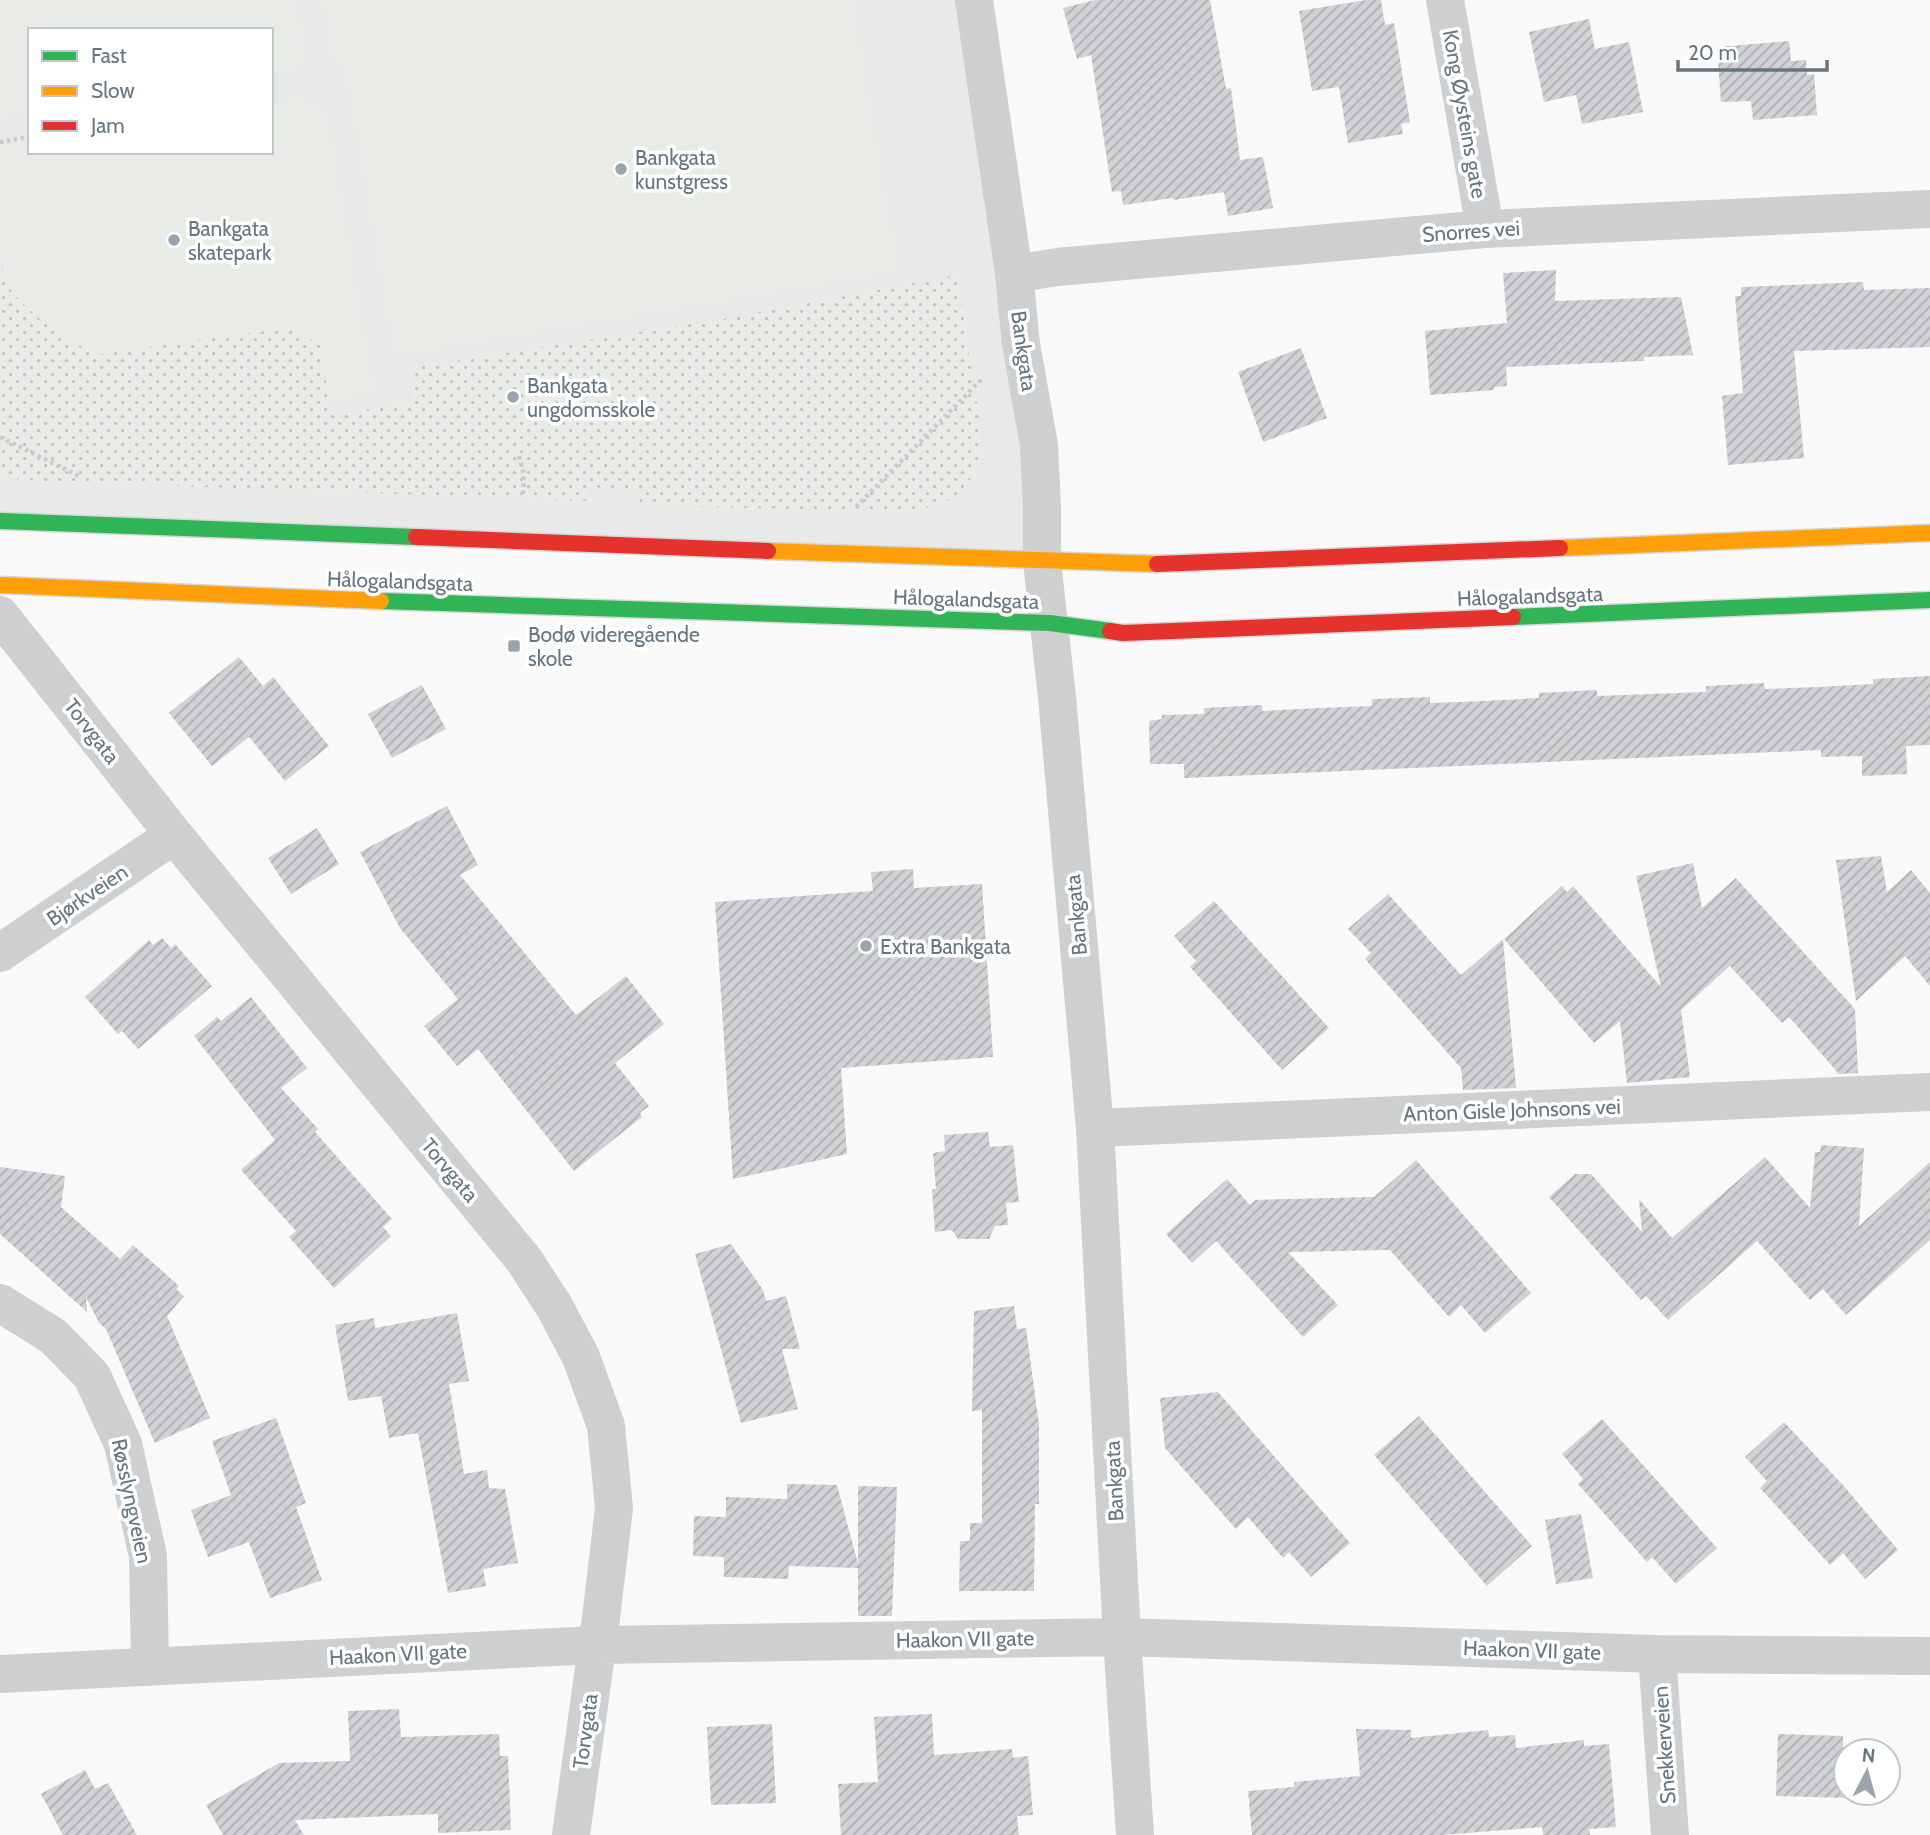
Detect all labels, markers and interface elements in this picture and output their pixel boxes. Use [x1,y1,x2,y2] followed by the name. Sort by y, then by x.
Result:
[28,28,273,154] legend
[1438,28,1492,200] street label: Kong Øysteins gate
[1678,28,1827,72] scale bar
[1688,40,1737,65] text: 20 m
[91,43,127,68] text: Fast
[91,78,135,103] text: Slow
[90,113,125,138] text: Jam
[635,145,728,194] place label: Bankgata kunstgress
[613,161,629,177] marker: Bankgata kunstgress
[1421,215,1521,247] street label: Snorres vei
[188,216,272,265] place label: Bankgata skatepark
[166,232,182,248] marker: Bankgata skatepark
[1006,309,1042,393] street label: Bankgata
[527,373,656,422] place label: Bankgata ungdomsskole
[505,389,521,405] marker: Bankgata ungdomsskole
[326,566,474,596] street label: Hålogalandsgata
[1456,581,1604,611] street label: Hålogalandsgata
[892,584,1040,614] street label: Hålogalandsgata
[528,622,700,671] place label: Bodø videregående skole
[506,638,522,654] marker: Bodø videregående skole
[59,694,125,768] street label: Torvgata
[42,859,133,932] street label: Bjørkveien
[1060,874,1092,956] street label: Bankgata
[880,934,1011,959] place label: Extra Bankgata
[858,938,874,954] marker: Extra Bankgata
[1403,1094,1621,1126] street label: Anton Gisle Johnsons vei
[416,1133,484,1207] street label: Torvgata
[107,1436,157,1566] street label: Røsslyngveien
[1099,1440,1129,1522] street label: Bankgata
[896,1625,1034,1653] street label: Haakon VII gate
[1463,1635,1602,1665] street label: Haakon VII gate
[328,1638,468,1670] street label: Haakon VII gate
[1647,1685,1681,1805] street label: Snekkerveien
[567,1692,603,1770] street label: Torvgata
[1832,1737,1902,1807] north arrow
[1861,1743,1877,1768] text: N

